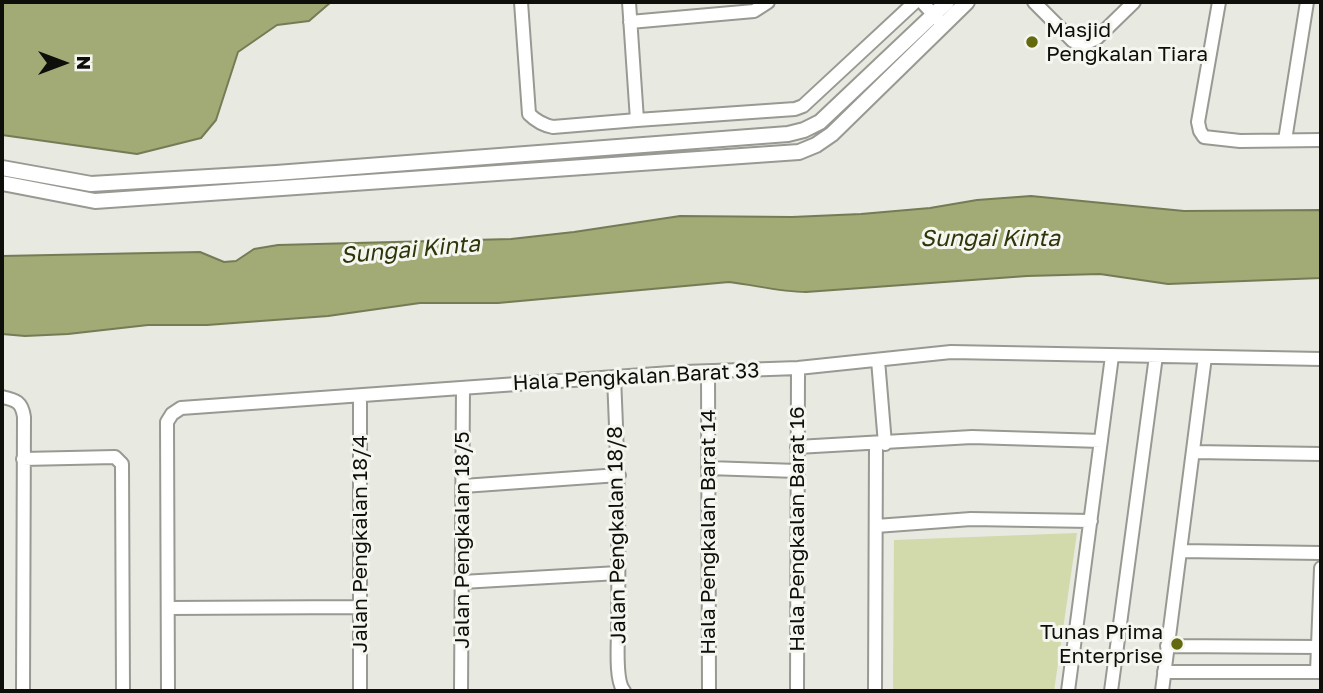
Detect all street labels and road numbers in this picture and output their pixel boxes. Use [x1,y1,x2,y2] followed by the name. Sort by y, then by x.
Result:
[512,358,760,396] street label: Hala Pengkalan Barat 33
[784,406,810,652] street label: Hala Pengkalan Barat 16
[695,409,721,655] street label: Hala Pengkalan Barat 14
[602,426,632,644] street label: Jalan Pengkalan 18/8
[449,431,475,649] street label: Jalan Pengkalan 18/5
[347,435,373,653] street label: Jalan Pengkalan 18/4

